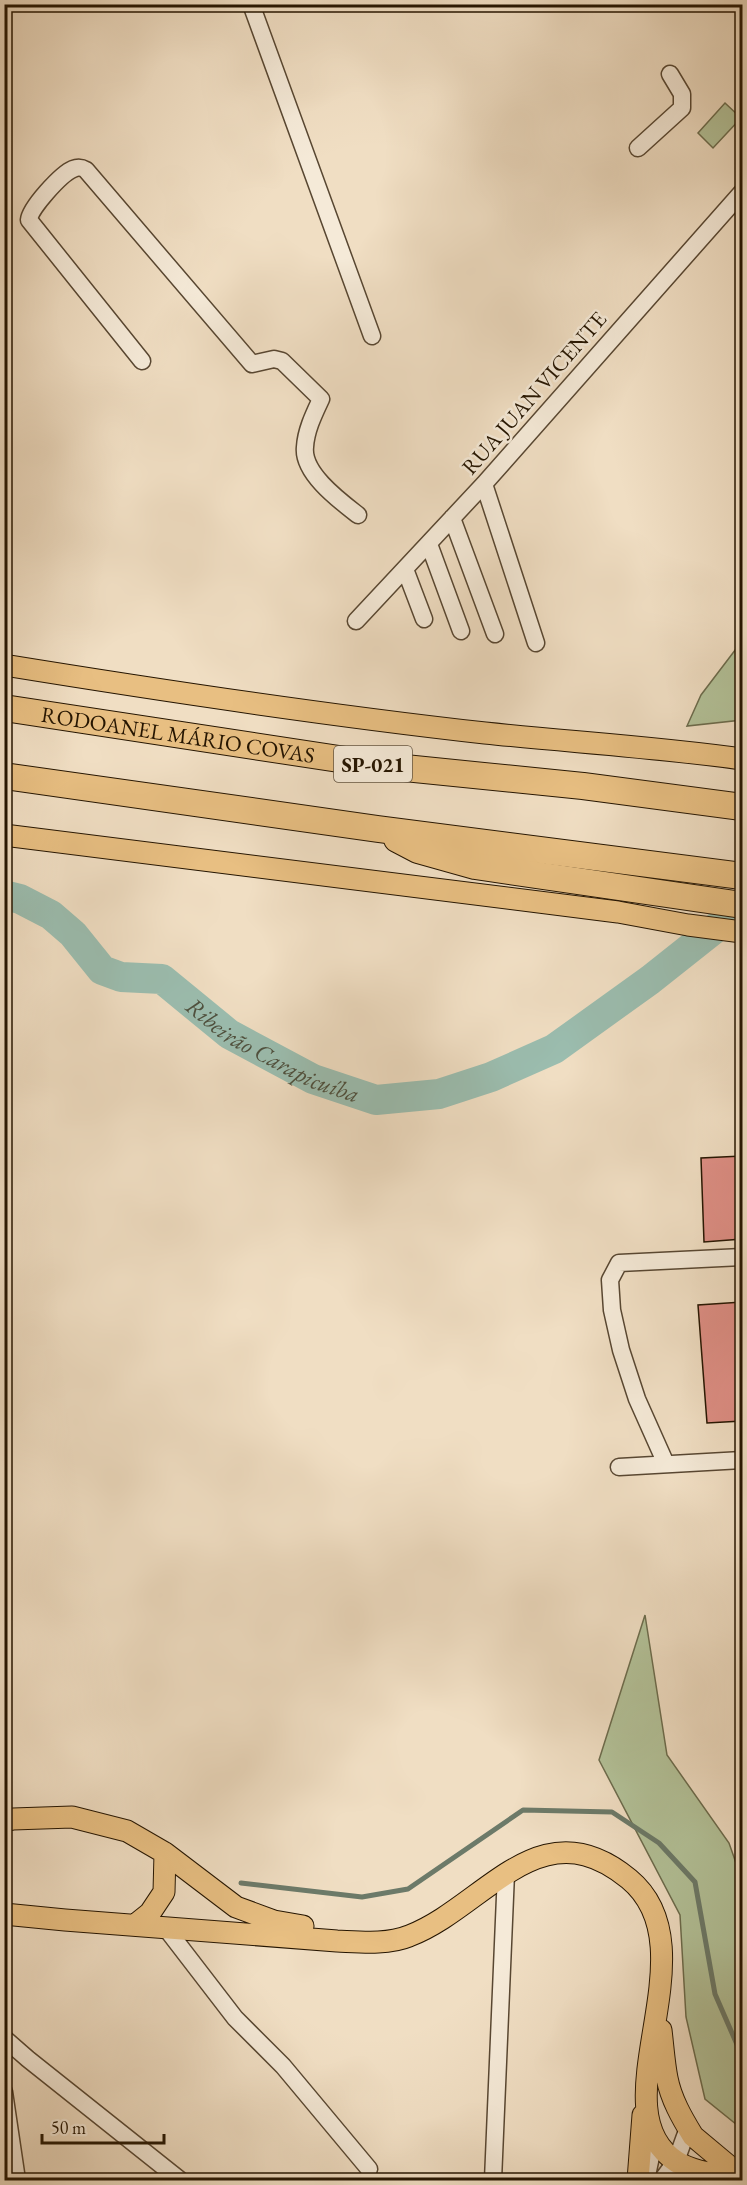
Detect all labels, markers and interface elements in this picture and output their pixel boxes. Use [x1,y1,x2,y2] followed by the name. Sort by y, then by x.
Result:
[455,305,613,481] street label: RUA JUAN VICENTE
[39,699,317,770] street label: RODOANEL MÁRIO COVAS
[334,746,412,782] road number: SP-021
[180,990,364,1109] water label: Ribeirão Carapicuíba
[42,2107,164,2145] scale bar
[51,2116,86,2139] text: 50 m

